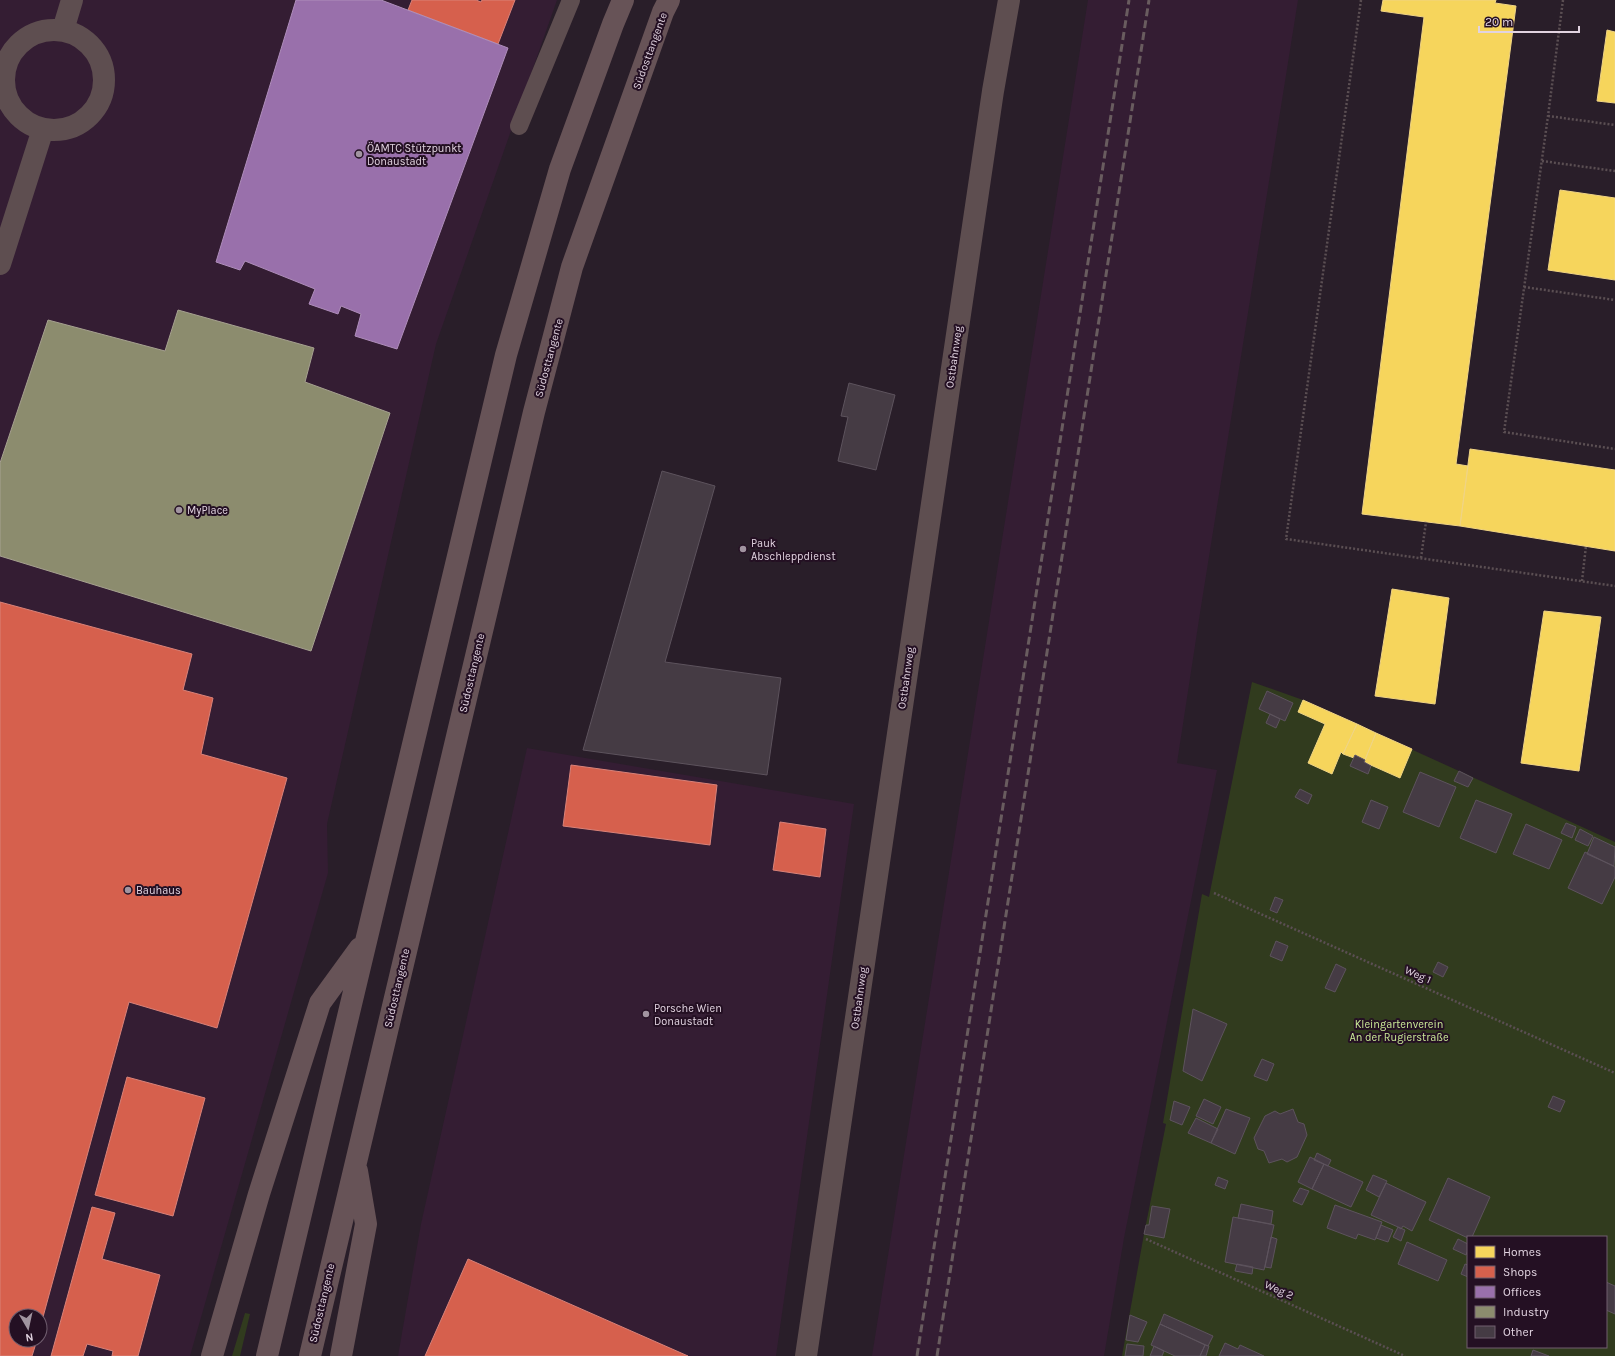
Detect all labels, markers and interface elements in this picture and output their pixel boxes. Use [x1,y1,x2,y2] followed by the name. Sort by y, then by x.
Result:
[1479,8,1579,34] scale bar
[630,10,670,91] street label: Südosttangente
[1485,15,1513,29] text: 20 m
[367,141,461,168] place label: ÖAMTC Stützpunkt Donaustadt
[354,149,364,159] marker: ÖAMTC Stützpunkt Donaustadt
[532,317,566,399] street label: Südosttangente
[943,324,965,389] street label: Ostbahnweg
[187,504,228,517] place label: MyPlace
[174,505,184,515] marker: MyPlace
[751,537,836,563] place label: Pauk Abschleppdienst
[738,544,748,554] marker: Pauk Abschleppdienst
[457,632,488,714] street label: Südosttangente
[895,645,917,710] street label: Ostbahnweg
[136,884,181,897] place label: Bauhaus
[123,885,133,895] marker: Bauhaus
[382,947,413,1029] street label: Südosttangente
[1403,963,1433,987] street label: Weg 1
[848,965,870,1030] street label: Ostbahnweg
[654,1002,722,1028] place label: Porsche Wien Donaustadt
[641,1009,651,1019] marker: Porsche Wien Donaustadt
[1349,1018,1449,1044] park label: Kleingartenverein An der Rugierstraße
[1467,1236,1607,1348] legend
[1503,1245,1541,1259] text: Homes
[307,1262,338,1344] street label: Südosttangente
[1503,1265,1537,1279] text: Shops
[1263,1278,1295,1302] street label: Weg 2
[1503,1285,1541,1299] text: Offices
[1503,1305,1549,1319] text: Industry
[8,1308,48,1348] north arrow
[1503,1325,1534,1339] text: Other
[25,1330,34,1344] text: N

